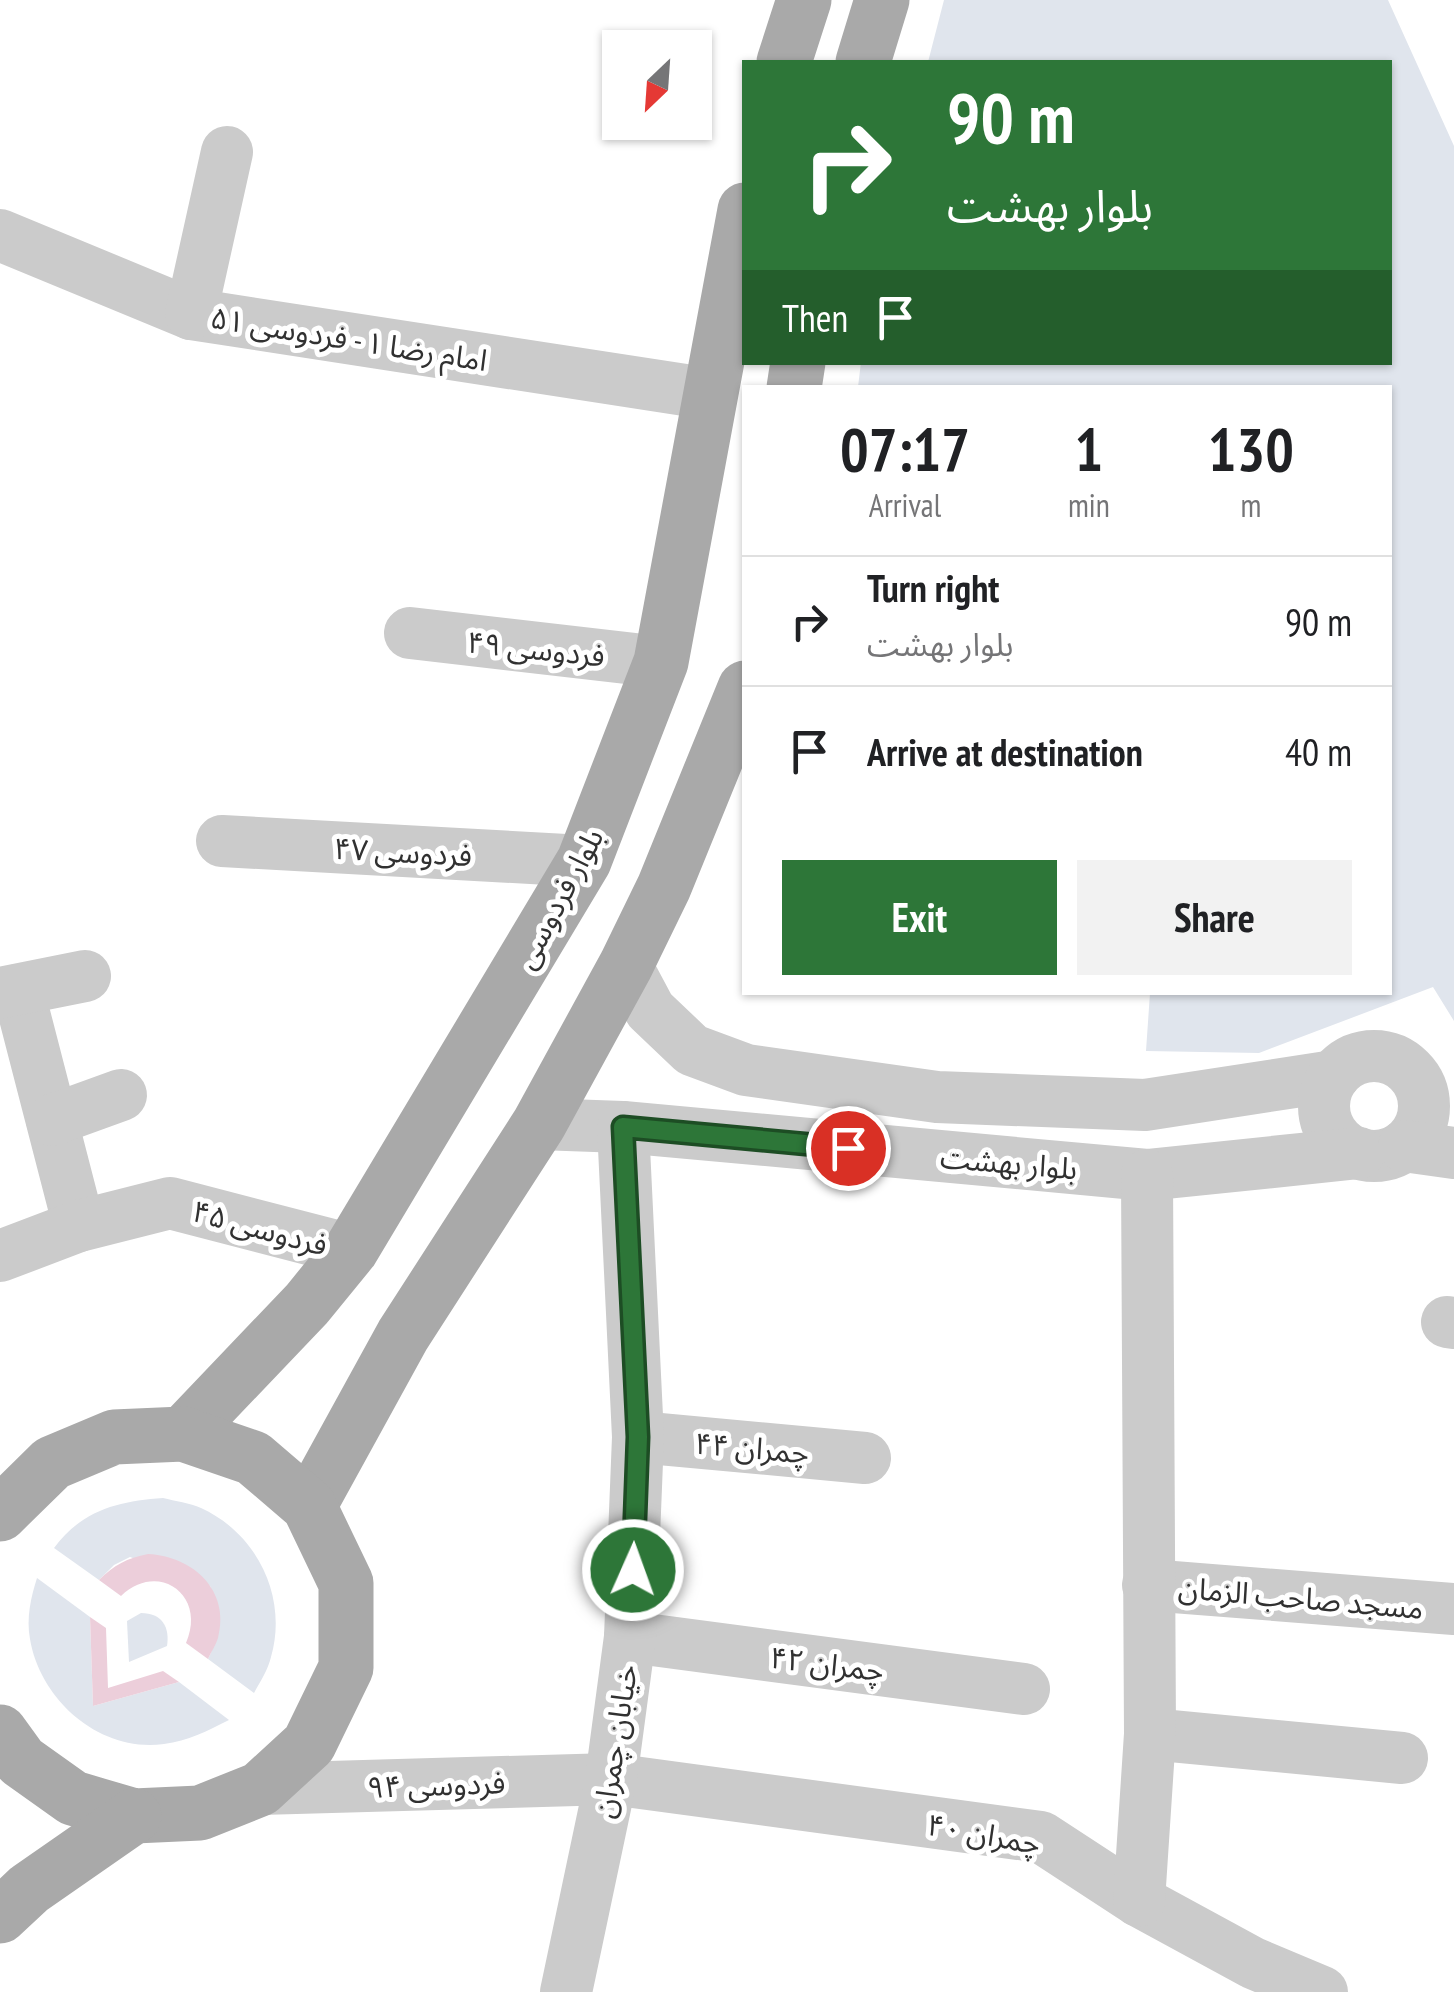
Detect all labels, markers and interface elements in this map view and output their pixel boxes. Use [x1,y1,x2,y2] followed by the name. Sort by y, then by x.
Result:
[602,30,712,140] north arrow
[602,30,712,140] map controls
[947,72,1075,162] text: 90 m
[782,100,912,230] icon: right
[947,176,1153,234] text: بلوار بهشت
[868,290,923,345] icon: arrive
[782,293,848,342] text: Then
[207,297,490,383] street label: امام رضا ۱ - فردوسی ۵۱
[840,410,970,488] text: 07:17
[1075,410,1103,488] text: 1
[1208,410,1294,488] text: 130
[869,484,941,526] text: Arrival
[1068,484,1110,526] text: min
[1240,484,1261,526] text: m
[867,563,999,612] text: Turn right
[782,594,837,649] icon: right
[1285,597,1352,646] text: 90 m
[465,621,607,675] street label: فردوسی ۴۹
[867,623,1013,665] text: بلوار بهشت
[782,724,837,779] icon: arrive
[867,727,1143,776] text: Arrive at destination
[1285,727,1352,776] text: 40 m
[505,821,611,975] street label: بلوار فردوسی
[333,828,473,874] street label: فردوسی ۴۷
[782,860,1057,975] button: Exit
[1077,860,1352,975] button: Share
[806,1106,891,1191] pin
[821,1121,876,1176] icon: arrive
[939,1137,1079,1187] street label: بلوار بهشت
[188,1190,332,1264] street label: فردوسی ۴۵
[693,1423,811,1473] street label: چمران ۴۴
[581,1518,685,1622] position arrow
[1177,1567,1425,1627] street label: مسجد صاحب الزمان
[768,1637,886,1690] street label: چمران ۴۲
[583,1661,646,1821] street label: خیابان چمران
[366,1762,506,1806] street label: فردوسی ۹۴
[924,1804,1044,1863] street label: چمران ۴۰

